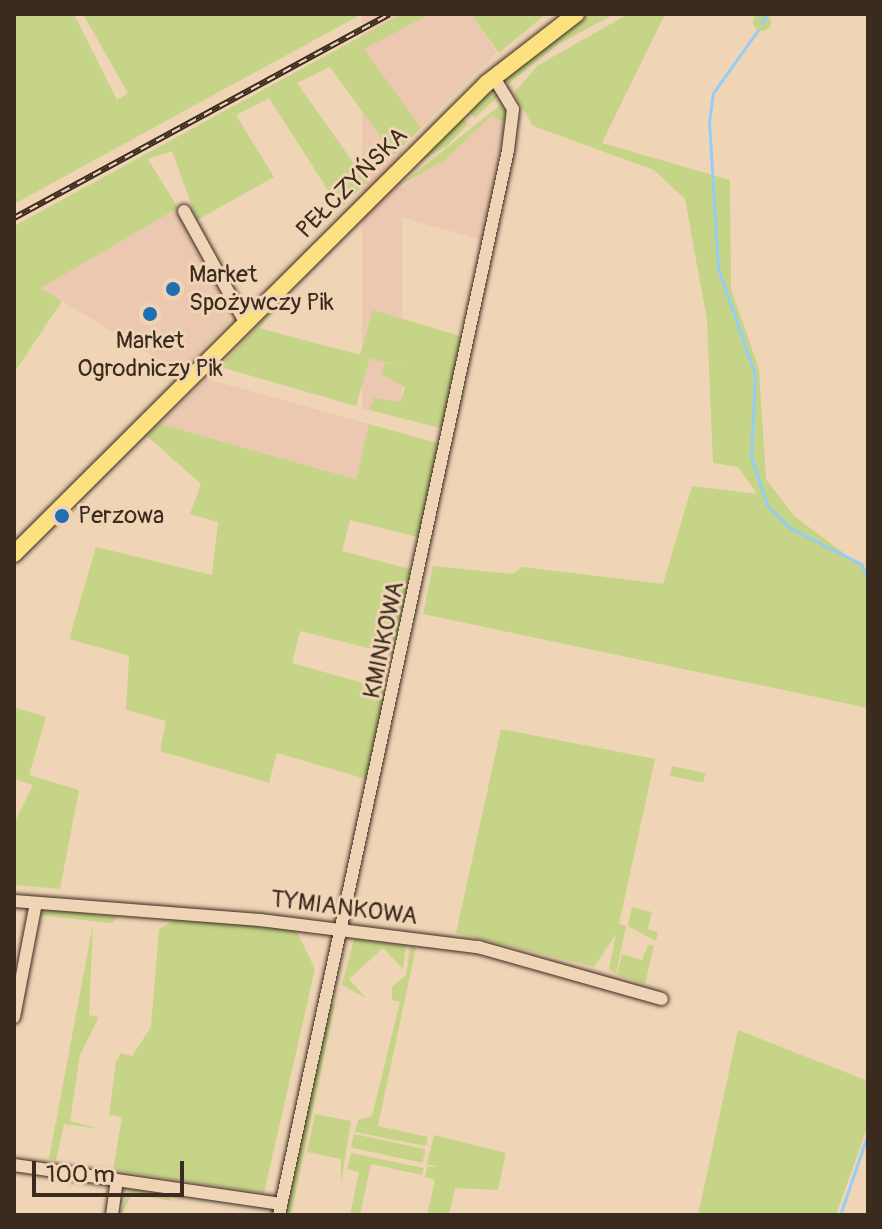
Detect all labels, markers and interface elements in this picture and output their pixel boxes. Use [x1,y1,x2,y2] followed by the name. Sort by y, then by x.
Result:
[290,121,414,245] street label: PEŁCZYŃSKA
[189,261,334,317] place label: Market Spożywczy Pik
[164,280,182,298] marker: Market Spożywczy Pik
[141,305,159,323] marker: Market Ogrodniczy Pik
[77,327,223,383] place label: Market Ogrodniczy Pik
[78,502,164,530] place label: Perzowa
[53,507,71,525] marker: Perzowa
[358,579,410,701] street label: KMINKOWA
[269,885,419,931] street label: TYMIANKOWA
[36,1145,188,1195] scale bar
[46,1160,115,1189] text: 100 m

